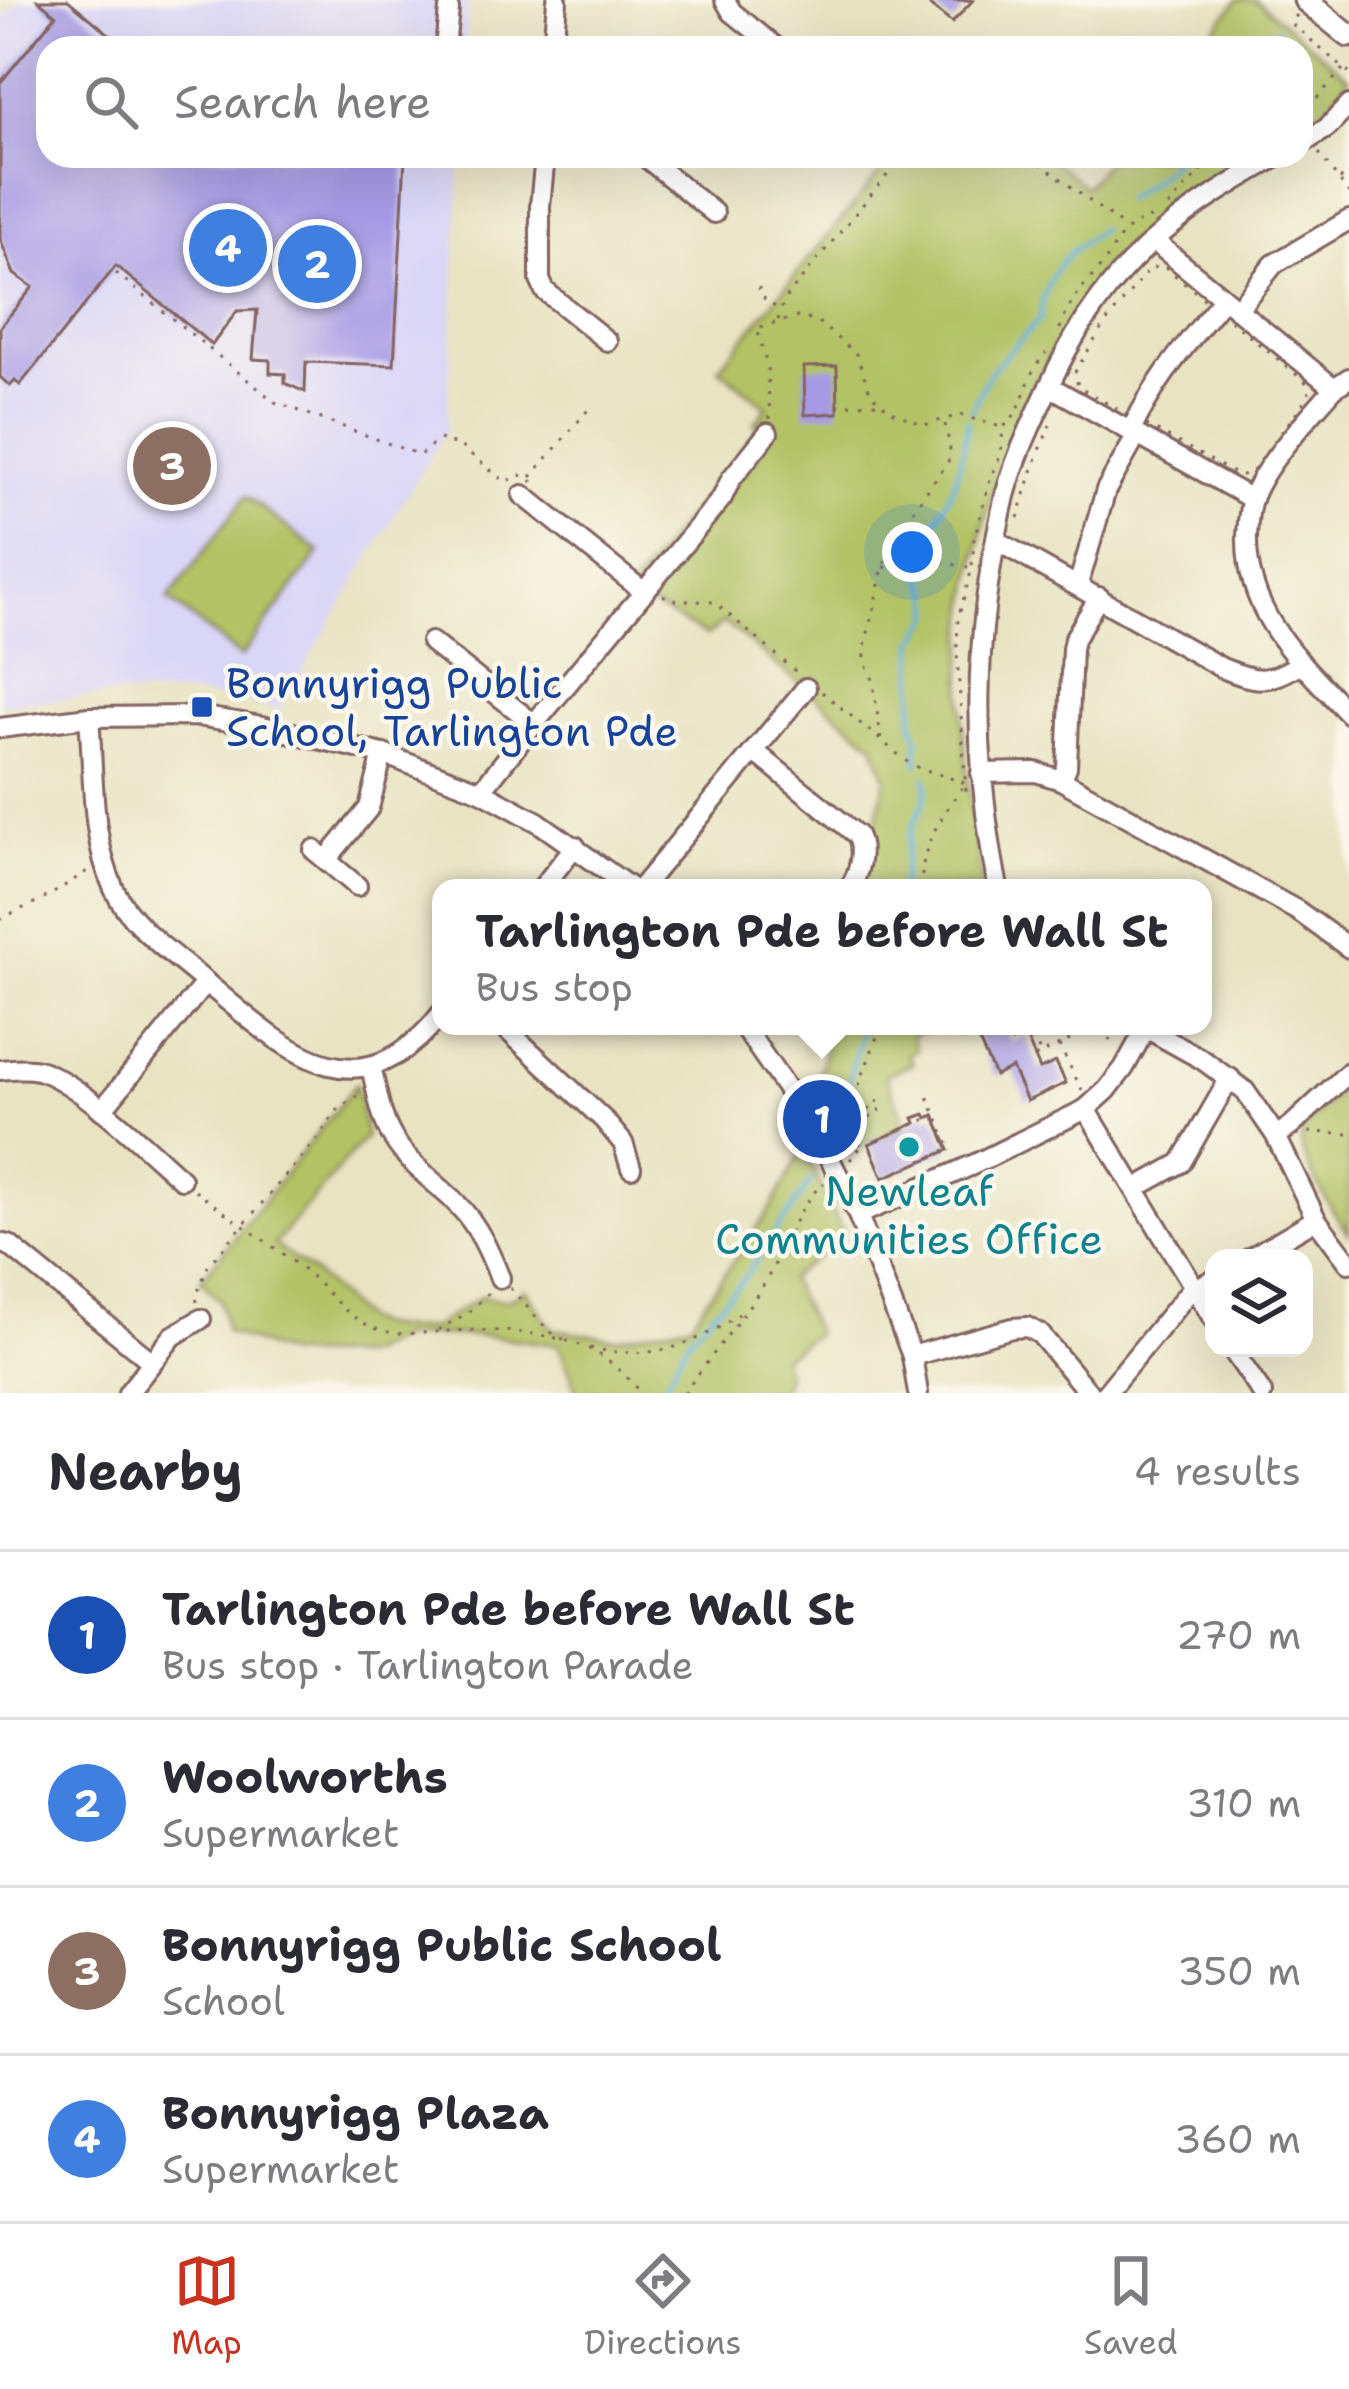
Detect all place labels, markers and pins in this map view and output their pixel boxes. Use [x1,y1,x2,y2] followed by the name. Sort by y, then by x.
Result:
[189,203,267,293] pin: 4
[278,219,356,309] pin: 2
[133,421,211,511] pin: 3
[226,655,678,759] place label: Bonnyrigg Public School, Tarlington Pde
[189,694,215,720] marker: Bonnyrigg Public School, Tarlington Pde
[783,1074,861,1164] pin: 1
[896,1134,922,1160] marker: Newleaf Communities Office
[715,1163,1103,1267] place label: Newleaf Communities Office

